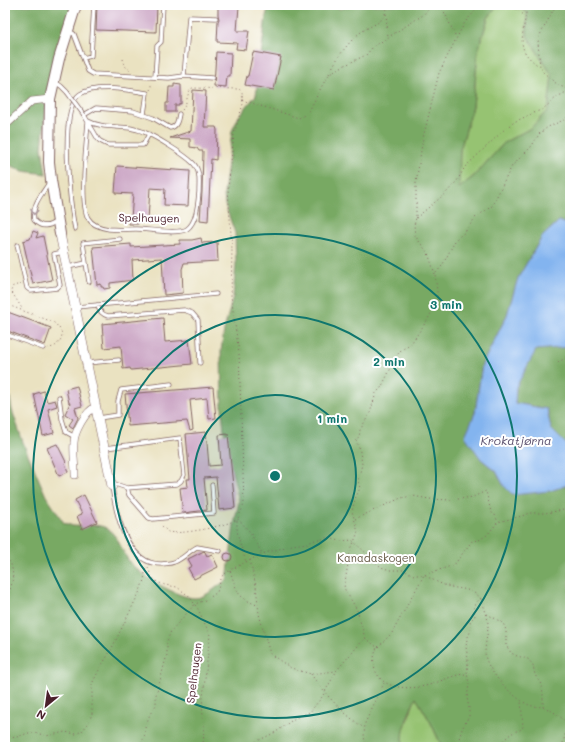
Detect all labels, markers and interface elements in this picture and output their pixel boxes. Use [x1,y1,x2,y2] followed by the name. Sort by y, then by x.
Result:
[30,208,39,215] one-way arrow
[118,209,180,226] street label: Spelhaugen
[430,296,462,312] text: 3 min
[373,353,405,369] text: 2 min
[317,410,347,426] text: 1 min
[481,432,551,448] water label: Krokatjørna
[268,469,282,483] centre of rings
[337,550,415,565] park label: Kanadaskogen
[182,642,205,704] street label: Spelhaugen
[26,686,66,726] north arrow
[34,707,48,724] text: N

